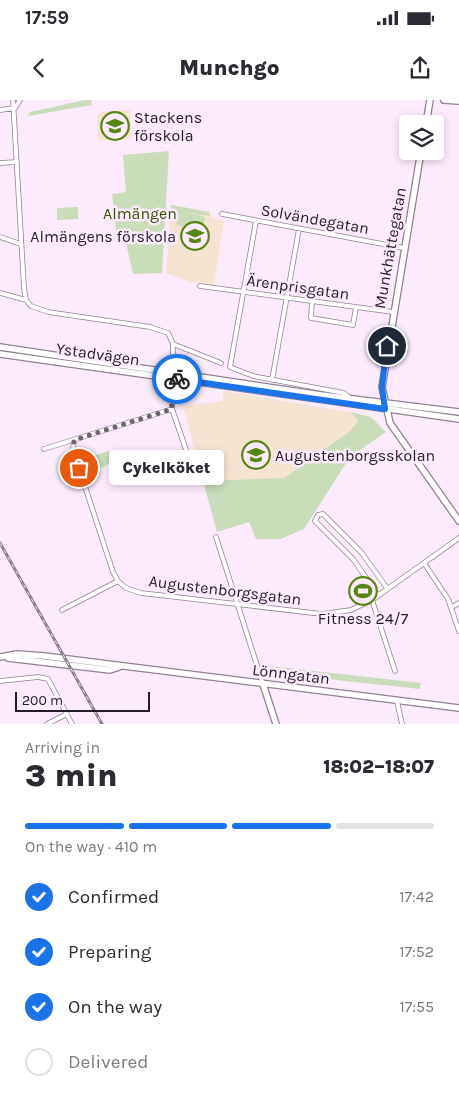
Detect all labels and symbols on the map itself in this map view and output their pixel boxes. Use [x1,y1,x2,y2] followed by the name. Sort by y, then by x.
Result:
[134,108,202,145] place label: Stackens förskola
[100,111,130,141] school or university icon: Stackens förskola
[370,186,410,310] street label: Munkhättegatan
[259,200,371,238] street label: Solvändegatan
[103,204,177,223] park label: Almängen
[180,221,210,251] school or university icon: Almängens förskola
[30,227,176,246] place label: Almängens förskola
[245,270,351,304] street label: Ärenprisgatan
[366,325,408,367] pin
[55,339,141,369] street label: Ystadvägen
[152,354,202,404] courier
[241,440,271,470] school or university icon: Augustenborgsskolan
[275,446,435,465] place label: Augustenborgsskolan
[58,447,100,489] pin
[109,450,224,486] callout: Cykelköket
[148,571,302,609] street label: Augustenborgsgatan
[348,576,378,606] sports icon: Fitness 24/7
[318,609,409,628] place label: Fitness 24/7
[251,660,331,688] street label: Lönngatan
[15,689,150,712] scale bar

